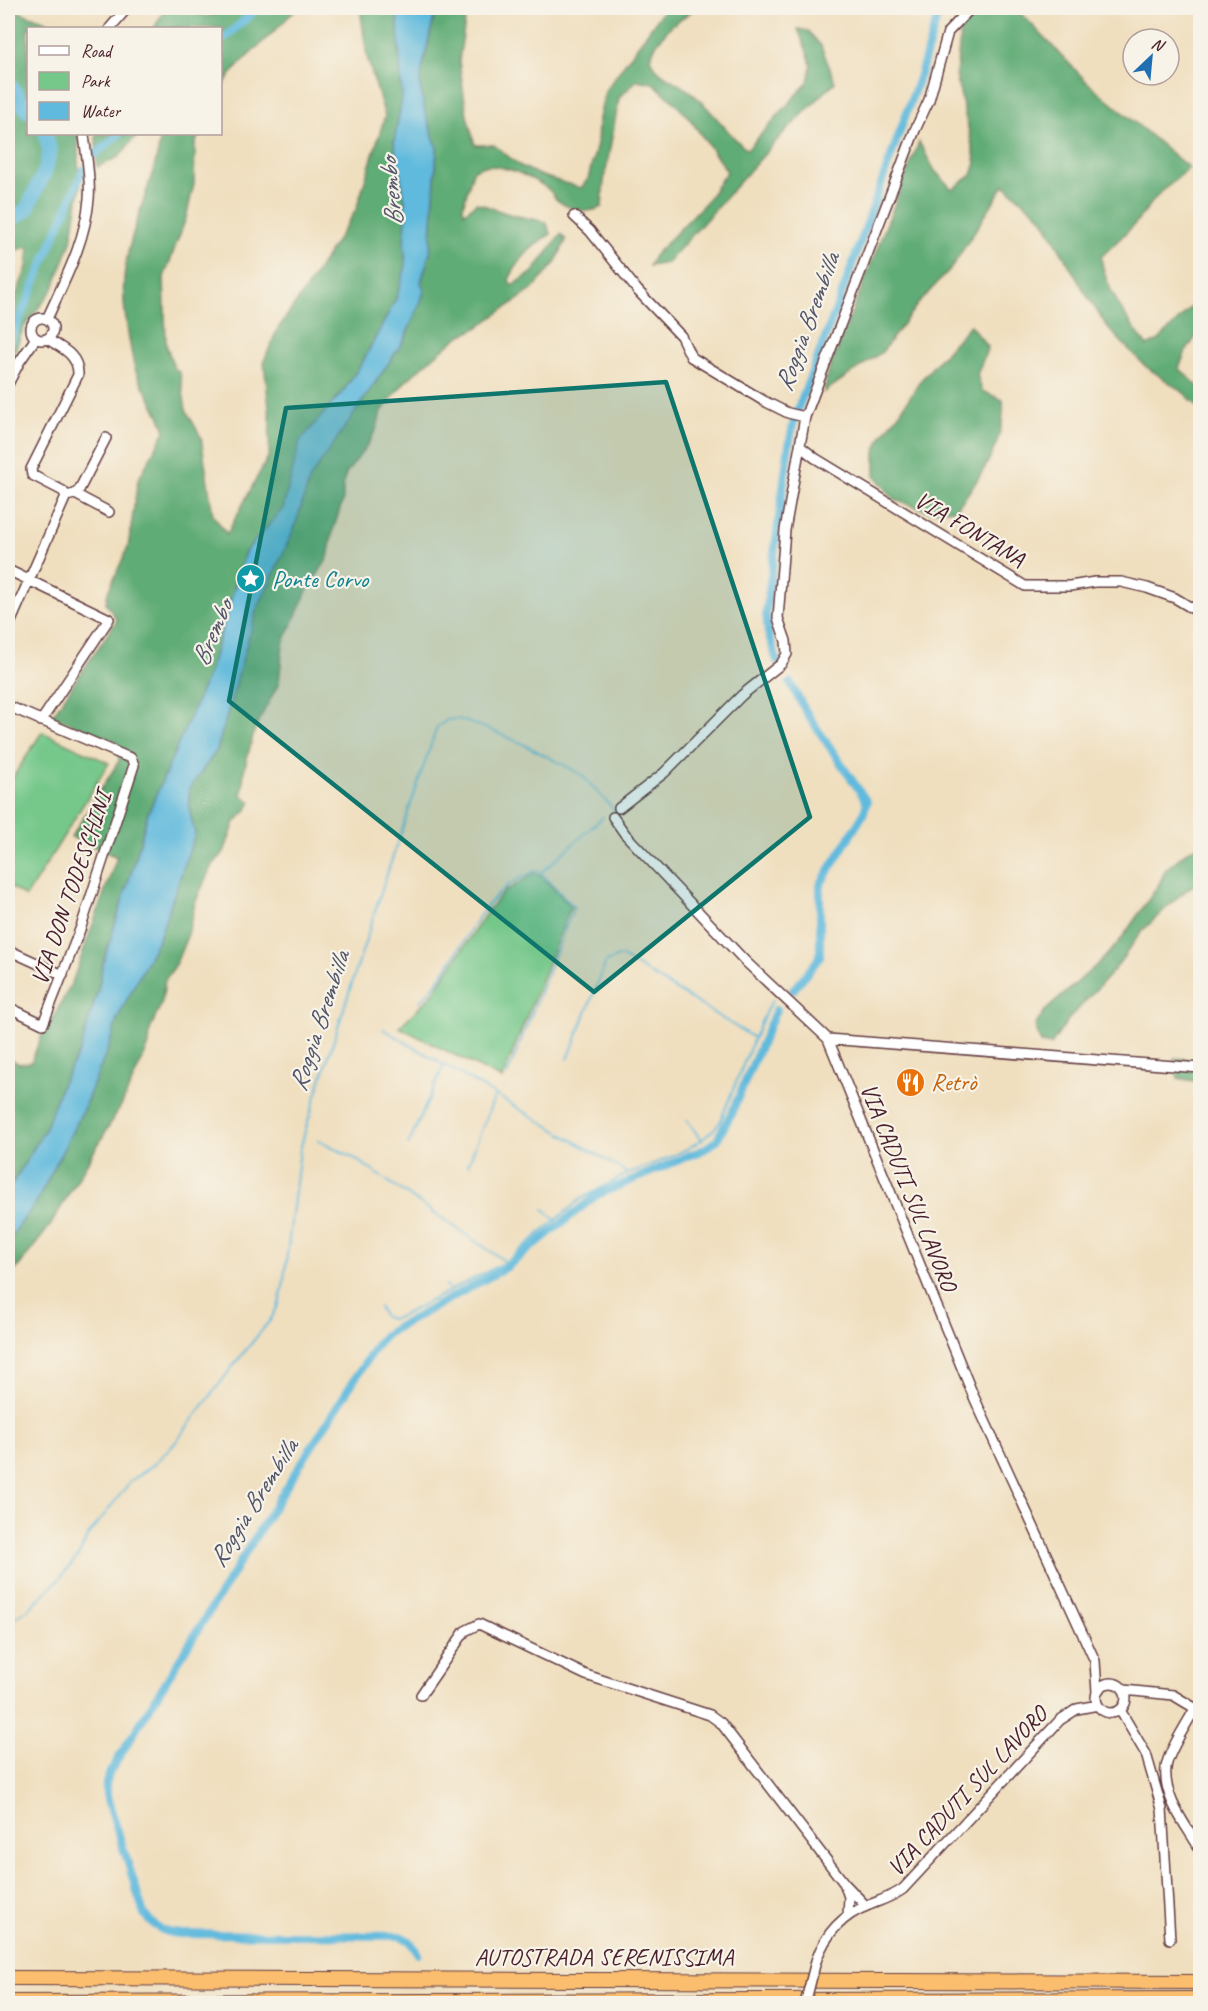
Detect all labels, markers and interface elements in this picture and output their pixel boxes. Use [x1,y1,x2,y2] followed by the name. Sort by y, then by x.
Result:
[27,27,222,135] legend
[1121,27,1181,87] north arrow
[1148,33,1169,57] text: N
[81,40,114,62] text: Road
[81,70,111,92] text: Park
[81,100,122,122] text: Water
[371,152,410,227] water label: Brembo
[767,245,848,396] water label: Roggia Brembilla
[910,484,1031,574] street label: VIA FONTANA
[235,563,267,595] place icon: Ponte Corvo
[272,564,370,594] place label: Ponte Corvo
[184,591,242,671] water label: Brembo
[24,782,120,988] street label: VIA DON TODESCHINI
[281,944,358,1095] water label: Roggia Brembilla
[894,1066,926,1098] restaurant icon: Retrò
[931,1067,978,1097] place label: Retrò
[854,1079,966,1298] street label: VIA CADUTI SUL LAVORO
[201,1430,307,1573] water label: Roggia Brembilla
[881,1698,1056,1882] street label: VIA CADUTI SUL LAVORO
[475,1942,734,1972] street label: AUTOSTRADA SERENISSIMA

